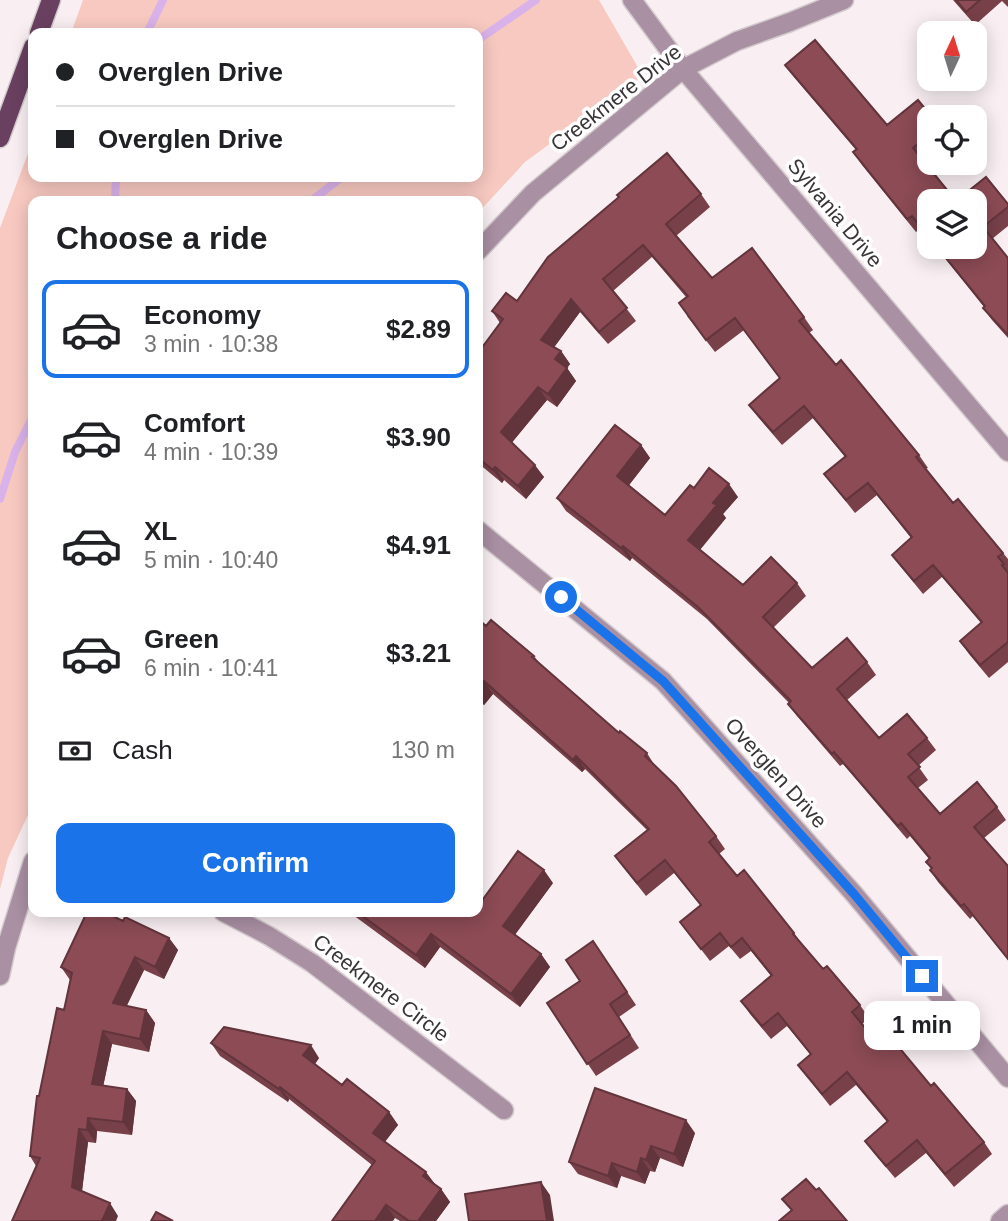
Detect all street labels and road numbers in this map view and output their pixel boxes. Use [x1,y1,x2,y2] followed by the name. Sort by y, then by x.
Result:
[546,40,685,156] street label: Creekmere Drive
[783,154,887,271] street label: Sylvania Drive
[721,713,832,832] street label: Overglen Drive
[309,929,453,1046] street label: Creekmere Circle

